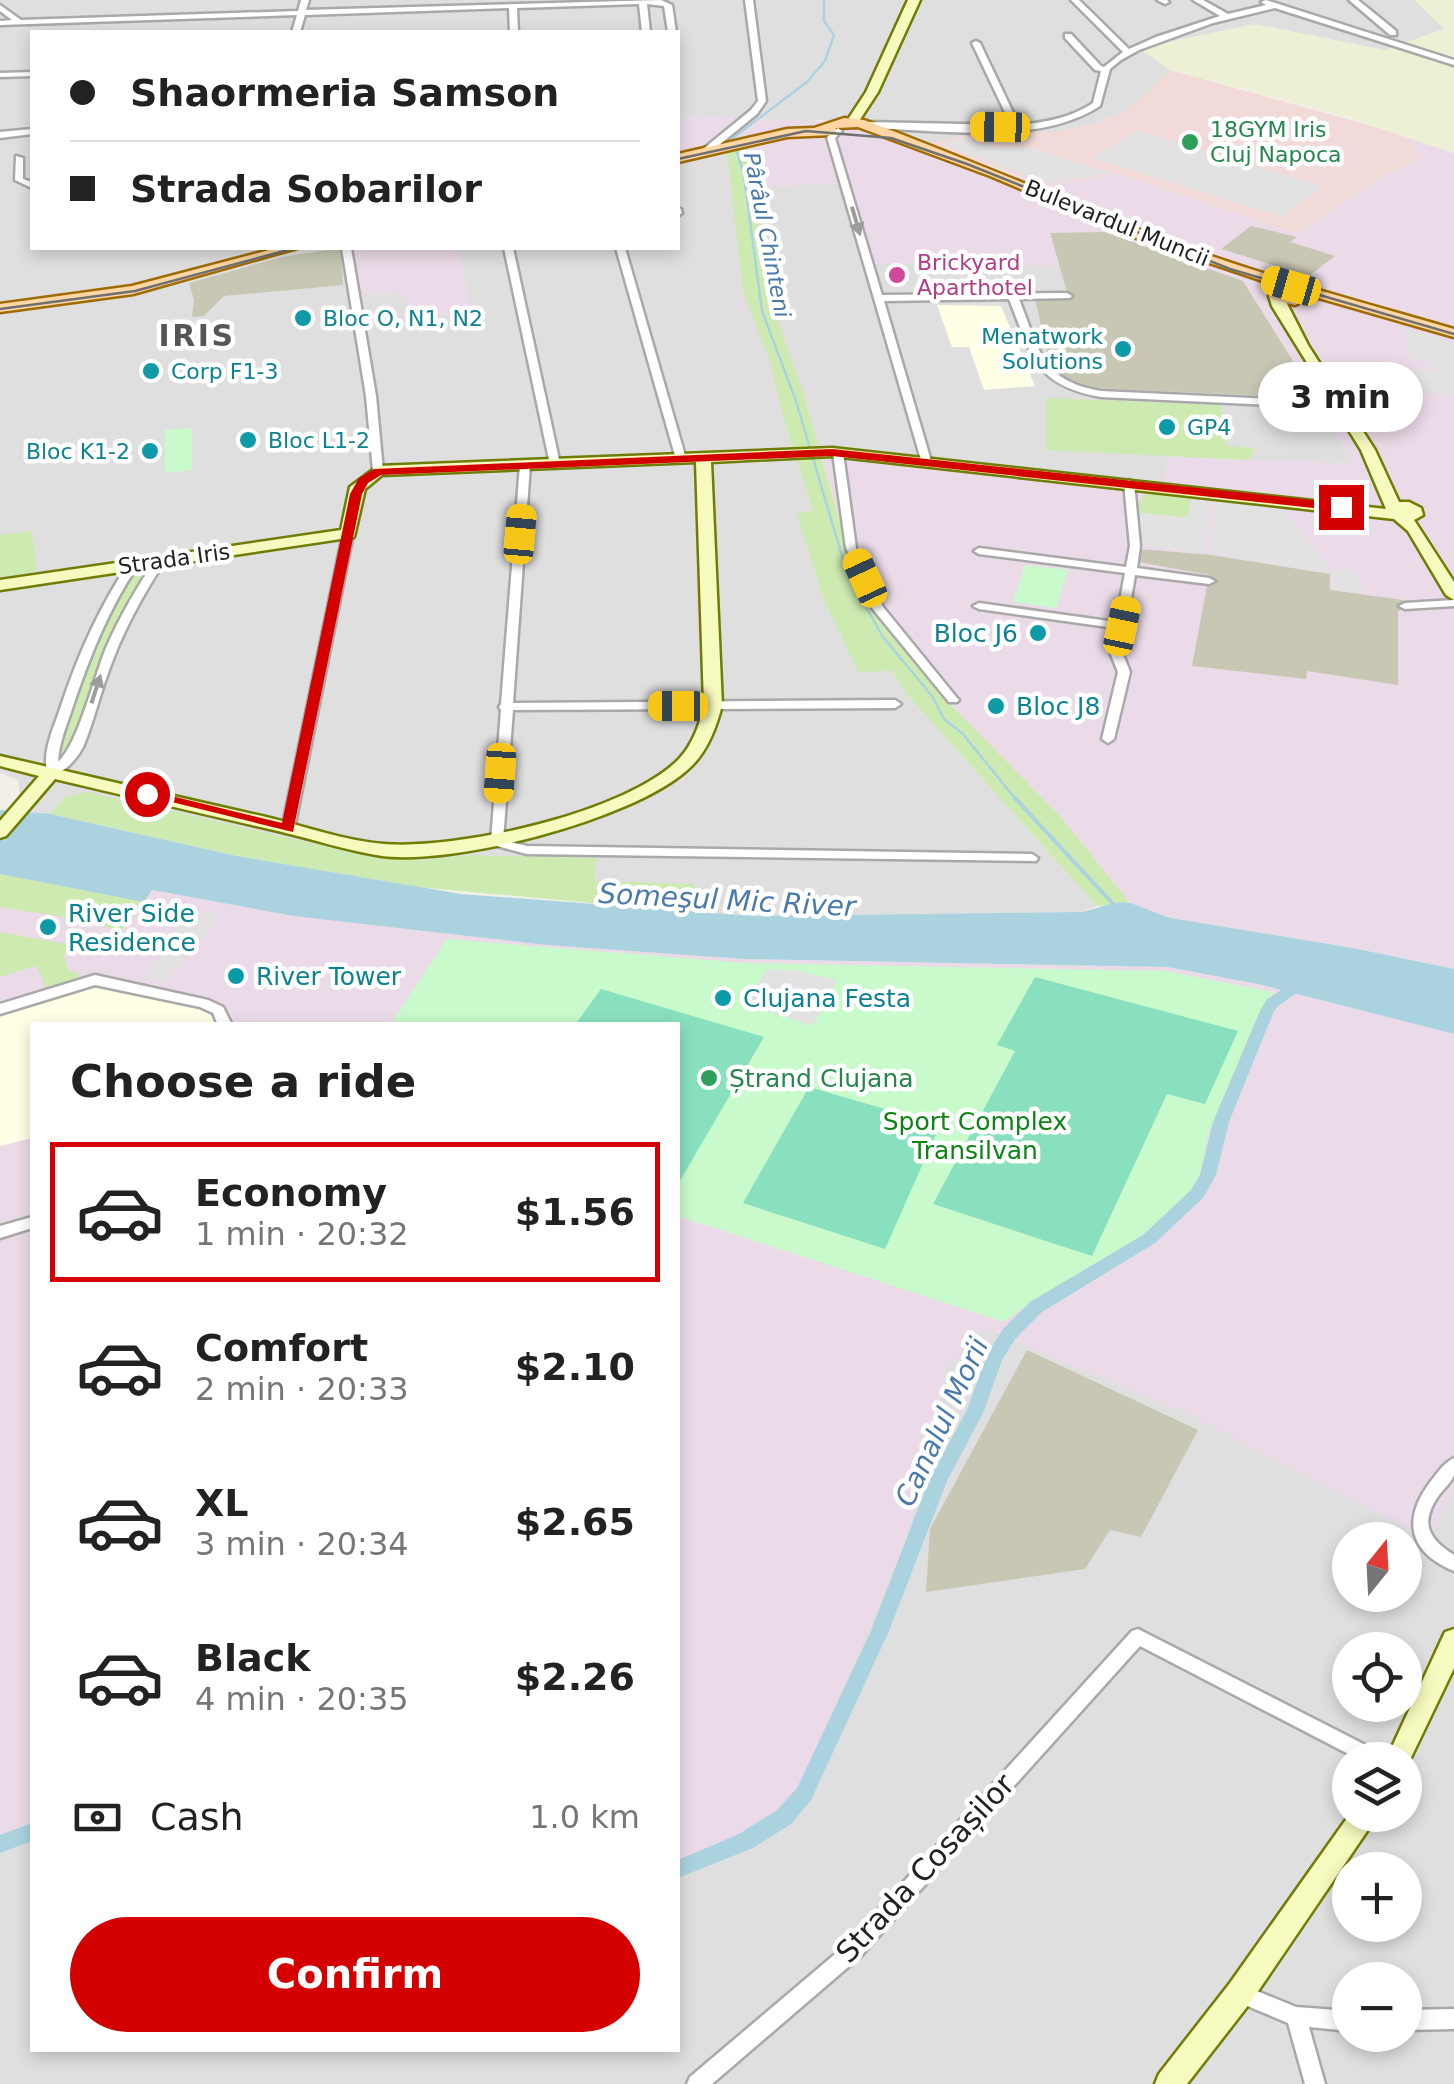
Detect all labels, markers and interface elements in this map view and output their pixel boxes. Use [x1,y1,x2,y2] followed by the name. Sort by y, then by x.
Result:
[130,71,559,115] text: Shaormeria Samson
[970,111,1030,143] car
[1210,117,1341,167] place label: 18GYM Iris Cluj Napoca
[1179,131,1201,153] marker: 18GYM Iris Cluj Napoca
[739,150,795,320] water label: Pârâul Chinteni
[130,167,482,211] text: Strada Sobarilor
[1021,175,1213,271] street label: Bulevardul Muncii
[849,206,864,237] one-way arrow
[917,250,1033,300] place label: Brickyard Aparthotel
[1258,263,1324,309] car
[886,264,908,286] marker: Brickyard Aparthotel
[323,306,483,331] place label: Bloc O, N1, N2
[292,307,314,329] marker: Bloc O, N1, N2
[158,318,236,353] district label: IRIS
[981,324,1103,374] place label: Menatwork Solutions
[1112,338,1134,360] marker: Menatwork Solutions
[171,359,278,384] place label: Corp F1-3
[140,360,162,382] marker: Corp F1-3
[1258,362,1424,432] callout: 3 min
[1290,378,1391,416] text: 3 min
[1187,415,1231,440] place label: GP4
[1156,416,1178,438] marker: GP4
[268,428,370,453] place label: Bloc L1-2
[237,429,259,451] marker: Bloc L1-2
[26,439,130,464] place label: Bloc K1-2
[139,440,161,462] marker: Bloc K1-2
[1319,485,1364,530] route end
[502,503,538,565] car
[116,539,232,579] street label: Strada Iris
[839,544,891,612] car
[1101,594,1143,658] car
[934,619,1018,648] place label: Bloc J6
[1027,622,1049,644] marker: Bloc J6
[90,674,105,704] one-way arrow
[648,691,708,721] car
[1016,692,1100,721] place label: Bloc J8
[985,695,1007,717] marker: Bloc J8
[483,742,517,804] car
[125,772,170,817] route start
[598,877,858,923] water label: Someşul Mic River
[68,899,196,957] place label: River Side Residence
[37,916,59,938] marker: River Side Residence
[256,962,402,991] place label: River Tower
[225,965,247,987] marker: River Tower
[743,984,911,1013] place label: Clujana Festa
[712,987,734,1009] marker: Clujana Festa
[70,1055,416,1108] text: Choose a ride
[729,1064,914,1093] place label: Ștrand Clujana
[698,1067,720,1089] marker: Ștrand Clujana
[883,1107,1067,1165] park label: Sport Complex Transilvan
[75,1167,165,1257] icon: car
[195,1171,387,1215] text: Economy
[515,1190,635,1234] text: $1.56
[195,1215,409,1253] text: 1 min · 20:32
[75,1322,165,1412] icon: car
[195,1326,368,1370] text: Comfort
[889,1332,996,1512] water label: Canalul Morii
[515,1345,635,1389] text: $2.10
[195,1370,409,1408] text: 2 min · 20:33
[75,1477,165,1567] icon: car
[195,1481,249,1525] text: XL
[515,1500,635,1544] text: $2.65
[1332,1522,1422,1612] north arrow
[1332,1522,1422,2052] map controls
[195,1525,409,1563] text: 3 min · 20:34
[75,1632,165,1722] icon: car
[1332,1632,1422,1722] button: locate
[195,1636,310,1680] text: Black
[515,1655,635,1699] text: $2.26
[195,1680,409,1718] text: 4 min · 20:35
[1332,1742,1422,1832] button: layers
[829,1766,1022,1969] street label: Strada Cosașilor
[70,1790,125,1845] icon: cash
[150,1795,244,1839] text: Cash
[529,1798,640,1836] text: 1.0 km
[1332,1852,1422,1942] button: +
[70,1917,640,2032] button: Confirm
[1332,1962,1422,2052] button: −

